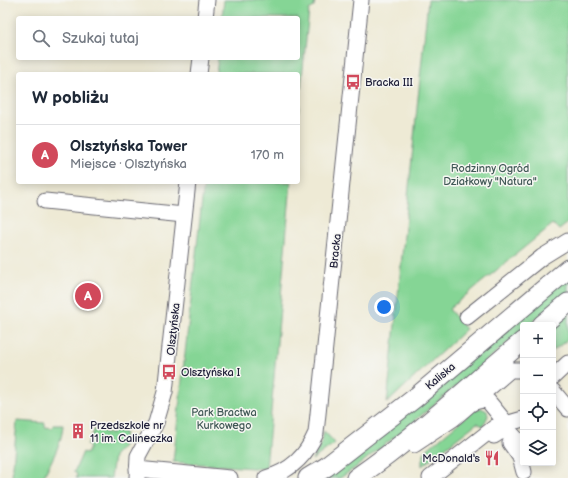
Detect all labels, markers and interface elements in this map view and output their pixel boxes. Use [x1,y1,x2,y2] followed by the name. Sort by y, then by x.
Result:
[16,16,300,60] search box
[30,27,52,49] icon: search
[62,29,139,48] text: Szukaj tutaj
[344,73,362,91] bus stop icon: Bracka III
[365,76,414,89] place label: Bracka III
[32,88,109,108] text: W pobliżu
[70,137,187,156] text: Olsztyńska Tower
[41,147,49,163] text: A
[251,147,284,163] text: 170 m
[70,156,187,172] text: Miejsce · Olsztyńska
[443,162,537,188] park label: Rodzinny Ogród Działkowy "Natura"
[327,233,344,269] street label: Bracka
[75,281,101,311] pin: A
[374,297,394,317] your location
[164,302,183,356] street label: Olsztyńska
[520,322,556,466] map controls
[520,322,556,358] button: +
[520,358,556,394] button: −
[423,360,458,393] street label: Kaliska
[160,363,178,381] bus stop icon: Olsztyńska I
[181,366,241,379] place label: Olsztyńska I
[520,394,556,430] button: locate
[191,406,257,432] park label: Park Bractwa Kurkowego
[90,419,173,445] place label: Przedszkole nr 11 im. Calineczka
[69,422,87,440] building icon: Przedszkole nr 11 im. Calineczka
[520,430,556,466] button: layers
[483,449,501,467] restaurant icon: McDonald's
[422,452,481,465] place label: McDonald's

